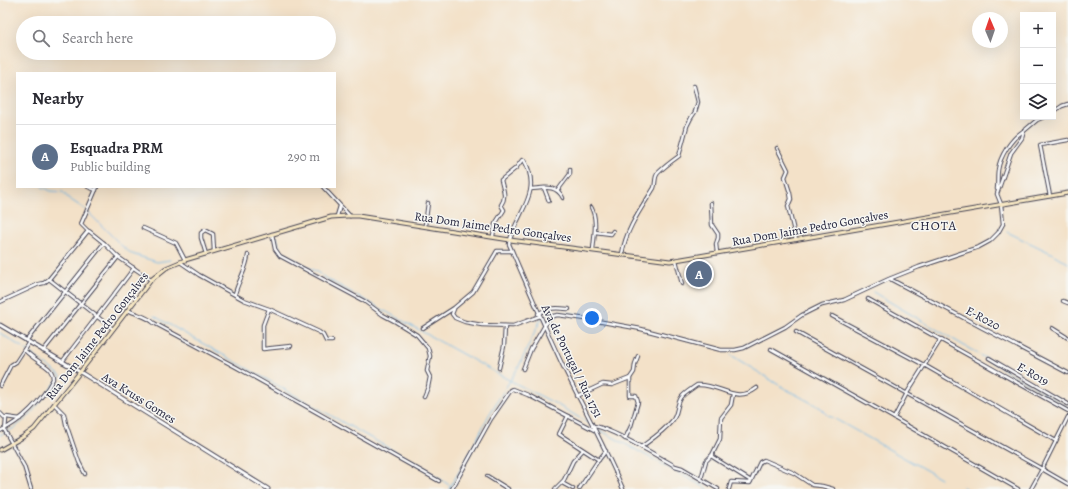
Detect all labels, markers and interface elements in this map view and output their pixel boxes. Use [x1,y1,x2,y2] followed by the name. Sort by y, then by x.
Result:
[972,12,1008,48] north arrow
[1020,12,1056,120] map controls
[1020,12,1056,48] button: +
[16,16,336,60] search box
[30,27,52,49] icon: search
[62,28,133,48] text: Search here
[1020,48,1056,84] button: −
[1020,84,1056,120] button: layers
[32,87,83,110] text: Nearby
[70,138,163,158] text: Esquadra PRM
[41,148,49,165] text: A
[288,148,320,165] text: 290 m
[70,158,150,175] text: Public building
[731,206,890,250] street label: Rua Dom Jaime Pedro Gonçalves
[413,208,573,246] street label: Rua Dom Jaime Pedro Gonçalves
[911,217,957,234] district label: CHOTA
[686,259,712,289] pin: A
[42,269,152,403] street label: Rua Dom Jaime Pedro Gonçalves
[537,301,606,420] street label: Ava de Portugal / Rua 1751
[963,302,1003,334] street label: E-R020
[582,308,602,328] your location
[1014,359,1052,389] street label: E-R019
[98,368,179,427] street label: Ava Kruss Gomes

